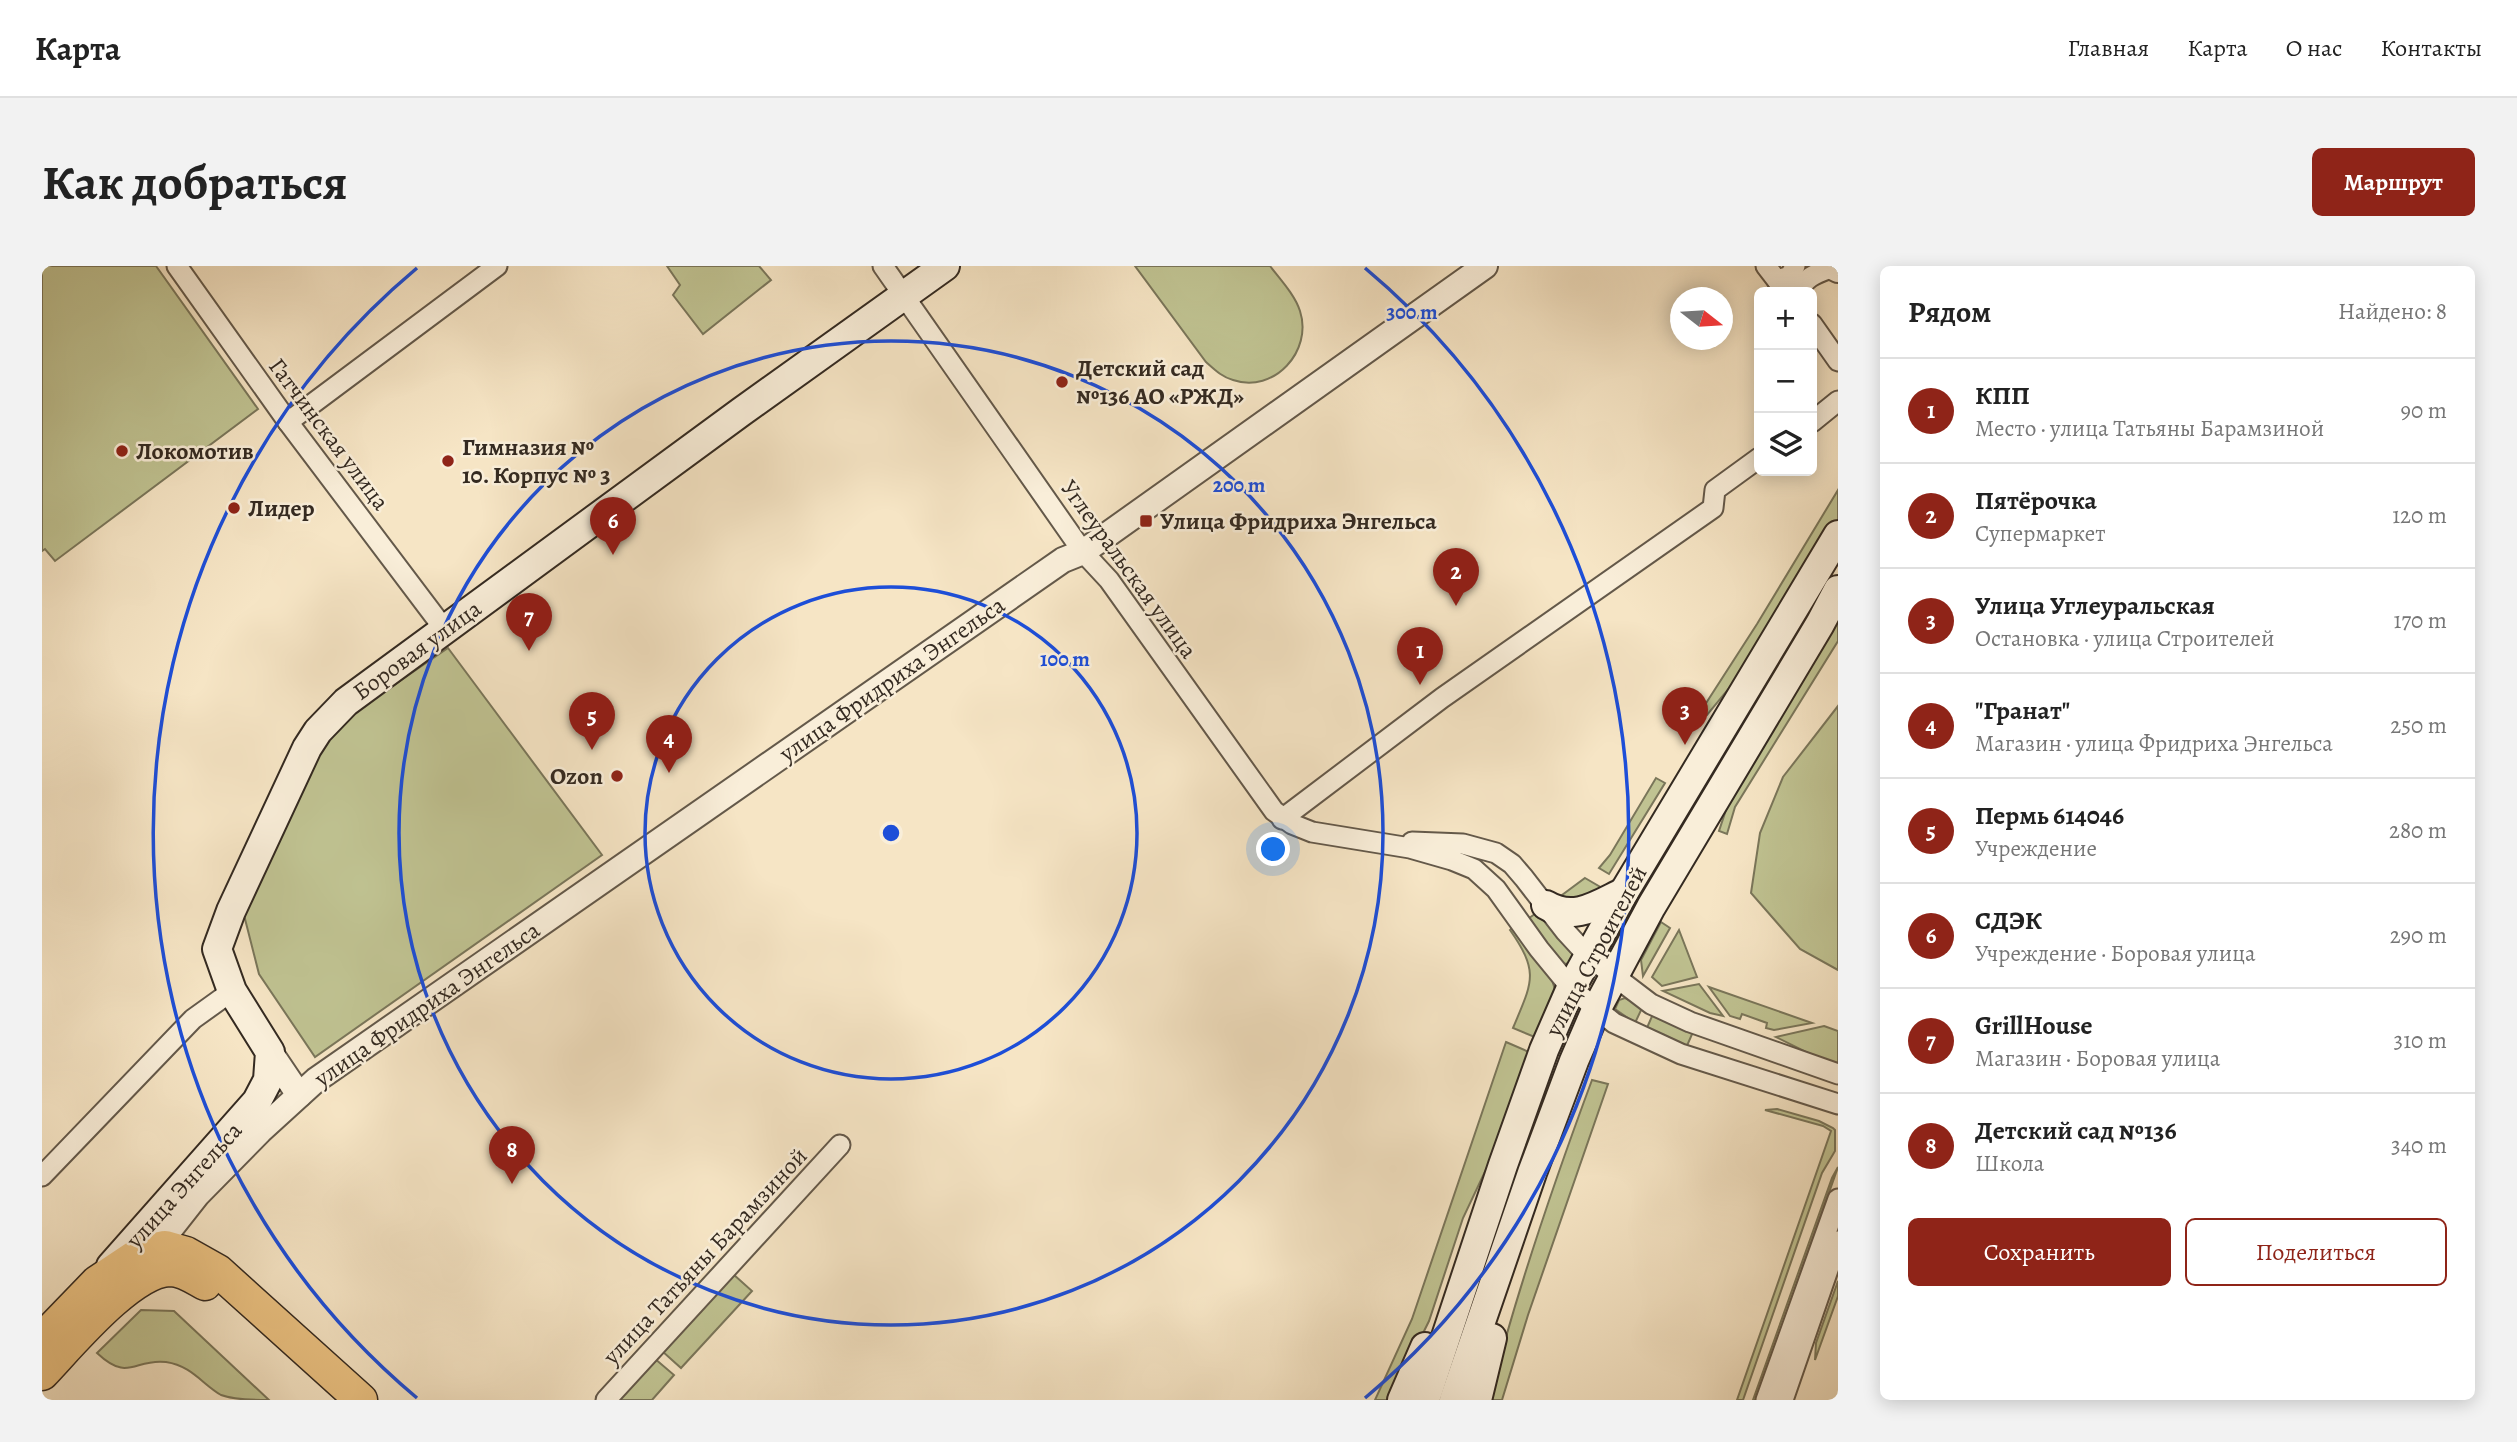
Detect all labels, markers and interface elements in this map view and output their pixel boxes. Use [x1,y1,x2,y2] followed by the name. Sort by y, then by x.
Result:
[35,26,121,71] text: Карта
[2068,32,2149,64] text: Главная
[2187,32,2248,64] text: Карта
[2286,32,2342,64] text: О нас
[2380,32,2482,64] text: Контакты
[2312,148,2475,216] button: Маршрут
[42,149,348,216] text: Как добраться
[1670,287,1733,350] north arrow
[1754,287,1817,476] map controls
[1754,287,1817,350] button: +
[1908,292,1991,332] text: Рядом
[2338,296,2447,327] text: Найдено: 8
[1386,298,1438,326] text: 300 m
[1754,350,1817,413] button: −
[261,351,397,517] street label: Гатчинская улица
[1076,352,1244,412] place label: Детский сад №136 АО «РЖД»
[1054,374,1070,390] marker: Детский сад №136 АО «РЖД»
[1975,378,2030,413] text: КПП
[1927,395,1935,426] text: 1
[2401,395,2447,426] text: 90 m
[1754,413,1817,476] button: layers
[1975,413,2324,444] text: Место · улица Татьяны Барамзиной
[462,431,611,491] place label: Гимназия № 10. Корпус № 3
[136,435,254,467] place label: Локомотив
[114,443,130,459] marker: Локомотив
[440,453,456,469] marker: Гимназия № 10. Корпус № 3
[1213,471,1266,499] text: 200 m
[1053,473,1205,665] street label: Углеуральская улица
[1975,483,2097,518] text: Пятёрочка
[248,492,315,524] place label: Лидер
[590,497,636,555] pin: 6
[226,500,242,516] marker: Лидер
[1925,500,1937,531] text: 2
[2392,500,2447,531] text: 120 m
[1160,505,1437,537] place label: Улица Фридриха Энгельса
[1138,513,1154,529] marker: Улица Фридриха Энгельса
[1975,518,2106,549] text: Супермаркет
[1433,548,1479,606] pin: 2
[1975,588,2215,623] text: Улица Углеуральская
[772,589,1011,770] street label: улица Фридриха Энгельса
[346,593,488,707] street label: Боровая улица
[506,593,552,651] pin: 7
[1926,605,1936,636] text: 3
[2394,605,2447,636] text: 170 m
[1975,623,2275,654] text: Остановка · улица Строителей
[1397,627,1443,685] pin: 1
[1040,645,1090,673] text: 100 m
[1662,687,1708,745] pin: 3
[569,692,615,750] pin: 5
[1975,693,2070,728] text: "Гранат"
[1926,710,1936,741] text: 4
[2390,710,2447,741] text: 250 m
[646,715,692,773] pin: 4
[1975,728,2333,759] text: Магазин · улица Фридриха Энгельса
[550,760,603,792] place label: Ozon
[609,768,625,784] marker: Ozon
[1975,798,2124,833] text: Пермь 614046
[1926,815,1936,846] text: 5
[2389,815,2447,846] text: 280 m
[879,821,903,845] centre of rings
[1256,832,1290,866] your location
[1975,833,2097,864] text: Учреждение
[1537,860,1655,1043] street label: улица Строителей
[1975,903,2042,938] text: СДЭК
[307,914,546,1095] street label: улица Фридриха Энгельса
[1926,920,1936,951] text: 6
[2390,920,2447,951] text: 290 m
[1975,938,2256,969] text: Учреждение · Боровая улица
[1975,1008,2093,1043] text: GrillHouse
[1926,1025,1936,1056] text: 7
[2394,1025,2447,1056] text: 310 m
[1975,1043,2220,1074] text: Магазин · Боровая улица
[1975,1113,2177,1148] text: Детский сад №136
[118,1115,249,1256] street label: улица Энгельса
[489,1126,535,1184] pin: 8
[1925,1130,1937,1161] text: 8
[2391,1130,2447,1161] text: 340 m
[595,1140,814,1372] street label: улица Татьяны Барамзиной
[1975,1148,2044,1179] text: Школа
[1908,1218,2171,1286] button: Сохранить
[2185,1218,2447,1286] button: Поделиться

